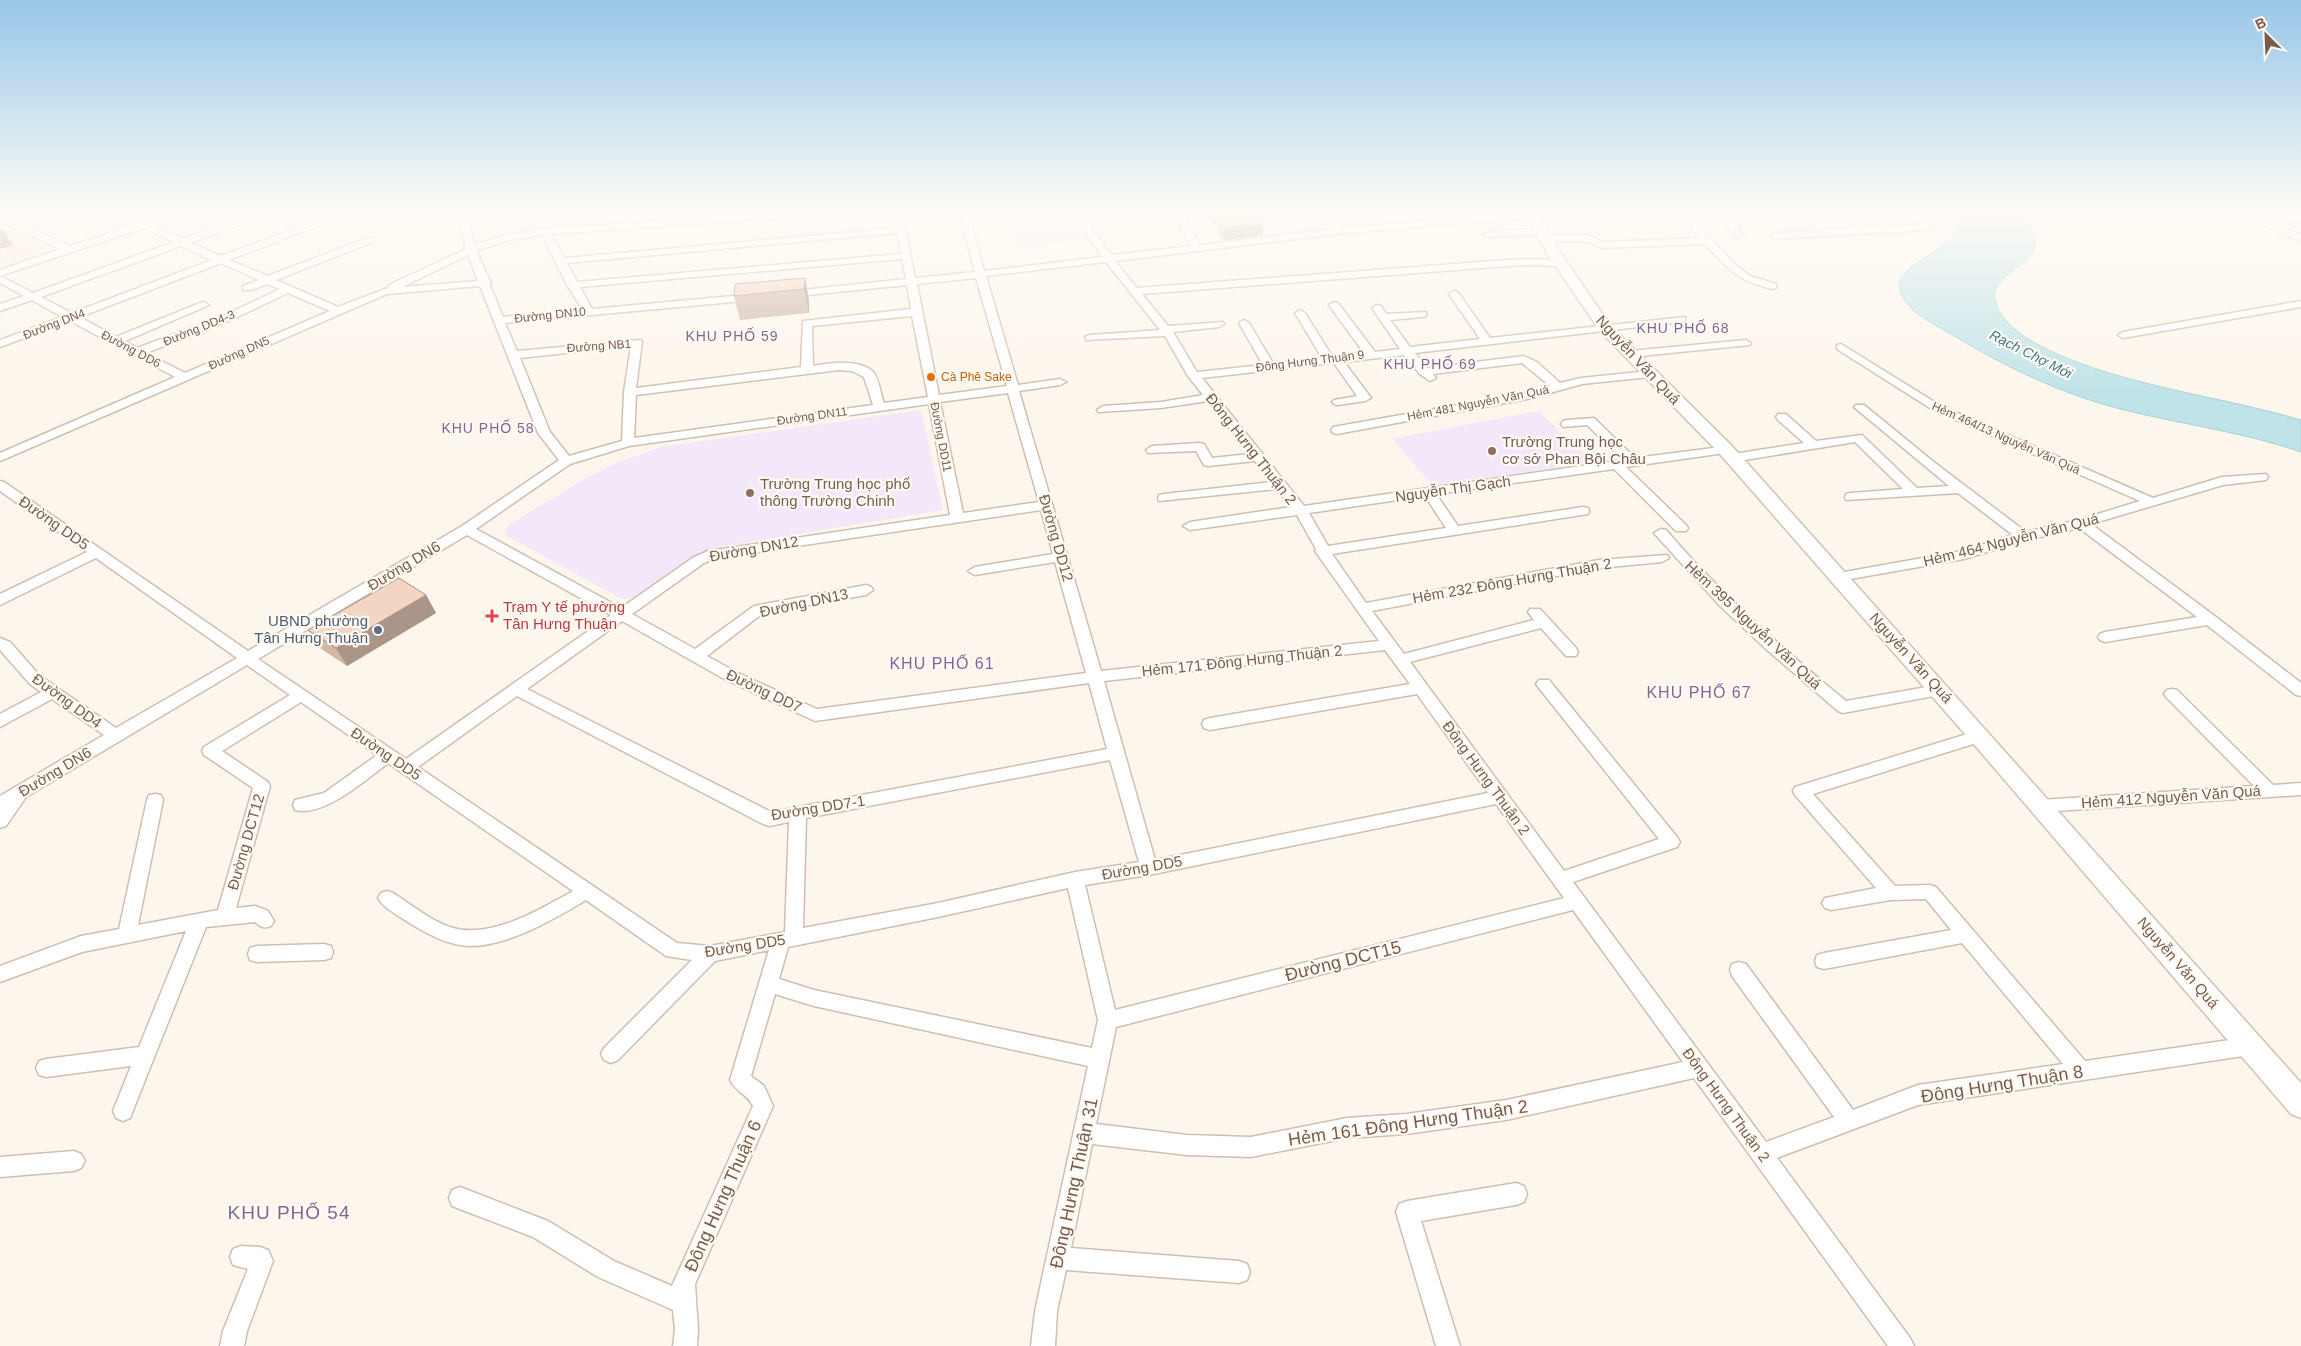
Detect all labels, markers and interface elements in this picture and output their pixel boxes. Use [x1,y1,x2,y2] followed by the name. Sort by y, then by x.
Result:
[2241,10,2291,60] north arrow
[2253,14,2269,32] text: B
[513,304,587,326] street label: Đường DN10
[21,306,87,342] street label: Đường DN4
[161,307,237,349] street label: Đường DD4-3
[1593,312,1684,408] street label: Nguyễn Văn Quá
[1636,319,1730,336] district label: KHU PHỐ 68
[1987,326,2076,382] water label: Rạch Chợ Mới
[99,327,163,371] street label: Đường DD6
[685,327,779,344] district label: KHU PHỐ 59
[206,333,272,373] street label: Đường DN5
[566,337,632,355] street label: Đường NB1
[1255,347,1365,375] street label: Đông Hưng Thuận 9
[1383,355,1477,372] district label: KHU PHỐ 69
[941,370,1012,384] place label: Cà Phê Sake
[925,371,937,383] marker: Cà Phê Sake
[1406,381,1550,424] street label: Hẻm 481 Nguyễn Văn Quá
[1203,390,1300,508] street label: Đông Hưng Thuận 2
[1930,398,2083,477] street label: Hẻm 464/13 Nguyễn Văn Quá
[927,401,955,474] street label: Đường DD11
[776,404,848,428] street label: Đường DN11
[441,419,535,436] district label: KHU PHỐ 58
[1502,433,1646,467] place label: Trường Trung học cơ sở Phan Bội Châu
[1486,445,1498,457] marker: Trường Trung học cơ sở Phan Bội Châu
[1394,472,1512,505] street label: Nguyễn Thị Gạch
[760,475,910,509] place label: Trường Trung học phổ thông Trường Chinh
[744,487,756,499] marker: Trường Trung học phổ thông Trường Chinh
[16,492,93,553] street label: Đường DD5
[1036,492,1077,583] street label: Đường DD12
[1921,509,2101,570] street label: Hẻm 464 Nguyễn Văn Quá
[708,532,800,565] street label: Đường DN12
[364,537,443,594] street label: Đường DN6
[1411,555,1613,606] street label: Hẻm 232 Đông Hưng Thuận 2
[1682,557,1825,693] street label: Hẻm 395 Nguyễn Văn Quá
[758,585,850,620] street label: Đường DN13
[503,598,625,632] place label: Trạm Y tế phường Tân Hưng Thuận
[485,609,499,623] marker: Trạm Y tế phường Tân Hưng Thuận
[1867,609,1957,707] street label: Nguyễn Văn Quá
[254,612,368,646] place label: UBND phường Tân Hưng Thuận
[372,624,384,636] marker: UBND phường Tân Hưng Thuận
[1141,642,1343,679] street label: Hẻm 171 Đông Hưng Thuận 2
[889,653,995,672] district label: KHU PHỐ 61
[724,666,805,715] street label: Đường DD7
[29,670,105,731] street label: Đường DD4
[1646,682,1752,701] district label: KHU PHỐ 67
[1439,717,1533,838] street label: Đông Hưng Thuận 2
[348,724,425,783] street label: Đường DD5
[15,743,94,800] street label: Đường DN6
[2081,782,2262,811] street label: Hẻm 412 Nguyễn Văn Quá
[224,792,267,892] street label: Đường DCT12
[770,792,866,823] street label: Đường DD7-1
[1100,852,1184,883] street label: Đường DD5
[2134,914,2223,1012] street label: Nguyễn Văn Quá
[703,931,787,960] street label: Đường DD5
[1283,937,1403,985] street label: Đường DCT15
[1679,1044,1773,1165] street label: Đông Hưng Thuận 2
[1920,1061,2084,1107] street label: Đông Hưng Thuận 8
[1046,1096,1102,1270] street label: Đông Hưng Thuận 31
[1287,1096,1529,1150] street label: Hẻm 161 Đông Hưng Thuận 2
[681,1117,765,1275] street label: Đông Hưng Thuận 6
[228,1202,350,1223] district label: KHU PHỐ 54

